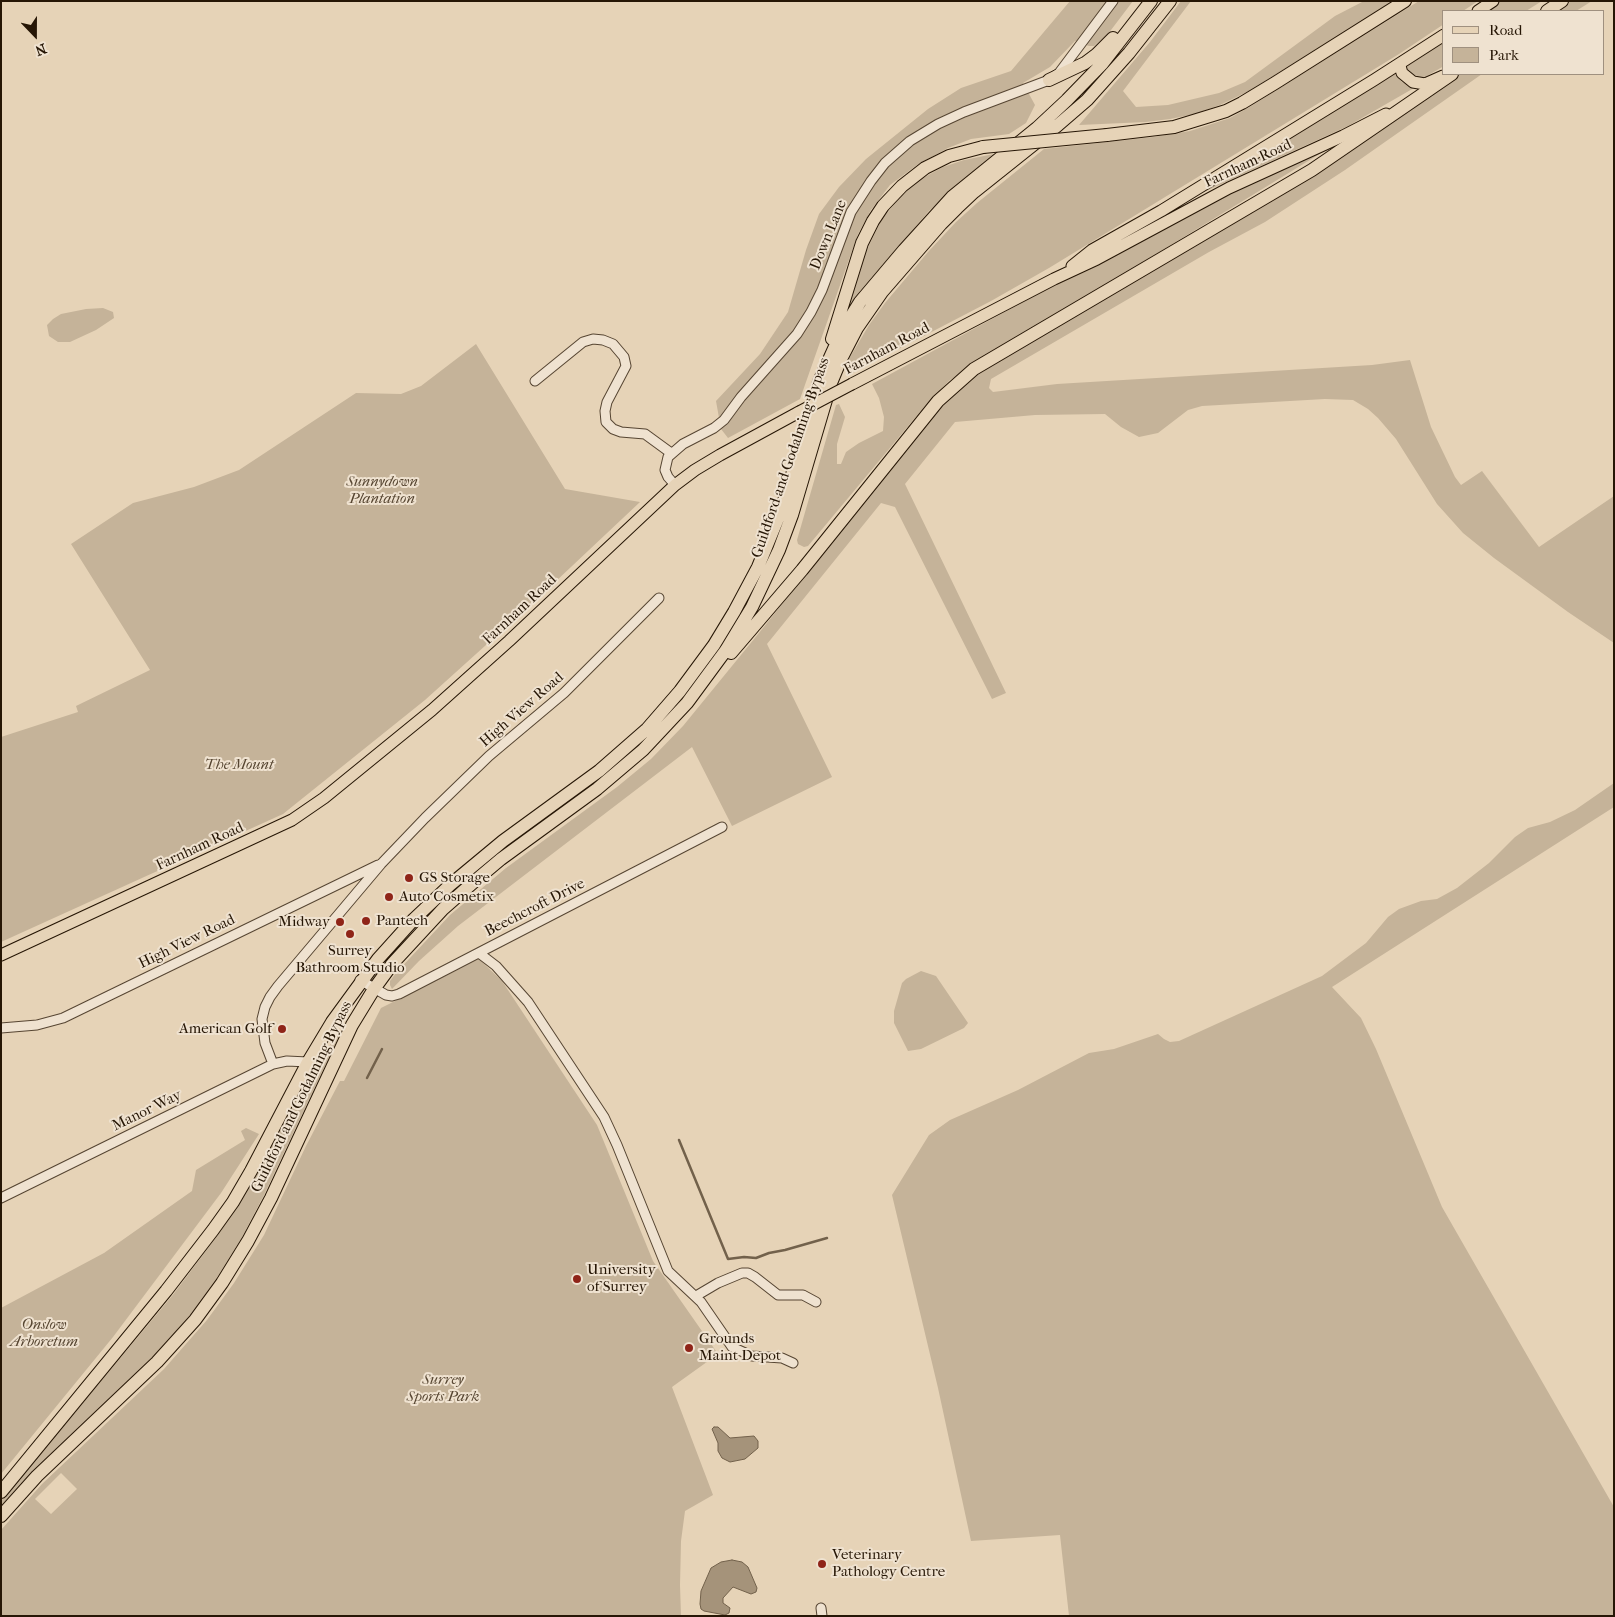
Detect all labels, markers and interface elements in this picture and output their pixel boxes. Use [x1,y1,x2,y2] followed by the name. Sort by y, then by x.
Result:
[10,10,60,60] north arrow
[1442,10,1605,75] legend
[1489,21,1522,39] text: Road
[33,40,49,59] text: N
[1489,46,1519,64] text: Park
[1201,136,1295,192] street label: Farnham Road
[807,197,851,273] street label: Down Lane
[841,319,933,379] street label: Farnham Road
[748,355,834,561] street label: Guildford and Godalming Bypass
[346,473,418,508] park label: Sunnydown Plantation
[479,571,561,649] street label: Farnham Road
[476,669,568,751] street label: High View Road
[205,756,273,774] park label: The Mount
[153,819,247,875] street label: Farnham Road
[419,869,490,887] place label: GS Storage
[403,872,415,884] marker: GS Storage
[482,875,588,941] street label: Beechcroft Drive
[399,888,494,906] place label: Auto Cosmetix
[383,891,395,903] marker: Auto Cosmetix
[136,911,238,973] street label: High View Road
[376,912,428,930] place label: Pantech
[278,913,330,931] place label: Midway
[360,915,372,927] marker: Pantech
[334,916,346,928] marker: Midway
[344,928,356,940] marker: Surrey Bathroom Studio
[295,942,405,977] place label: Surrey Bathroom Studio
[248,998,356,1196] street label: Guildford and Godalming Bypass
[179,1020,272,1038] place label: American Golf
[276,1023,288,1035] marker: American Golf
[109,1087,185,1135] street label: Manor Way
[587,1261,656,1296] place label: University of Surrey
[571,1273,583,1285] marker: University of Surrey
[10,1316,78,1351] park label: Onslow Arboretum
[699,1330,781,1365] place label: Grounds Maint Depot
[683,1342,695,1354] marker: Grounds Maint Depot
[407,1371,479,1406] park label: Surrey Sports Park
[832,1546,945,1581] place label: Veterinary Pathology Centre
[816,1558,828,1570] marker: Veterinary Pathology Centre

